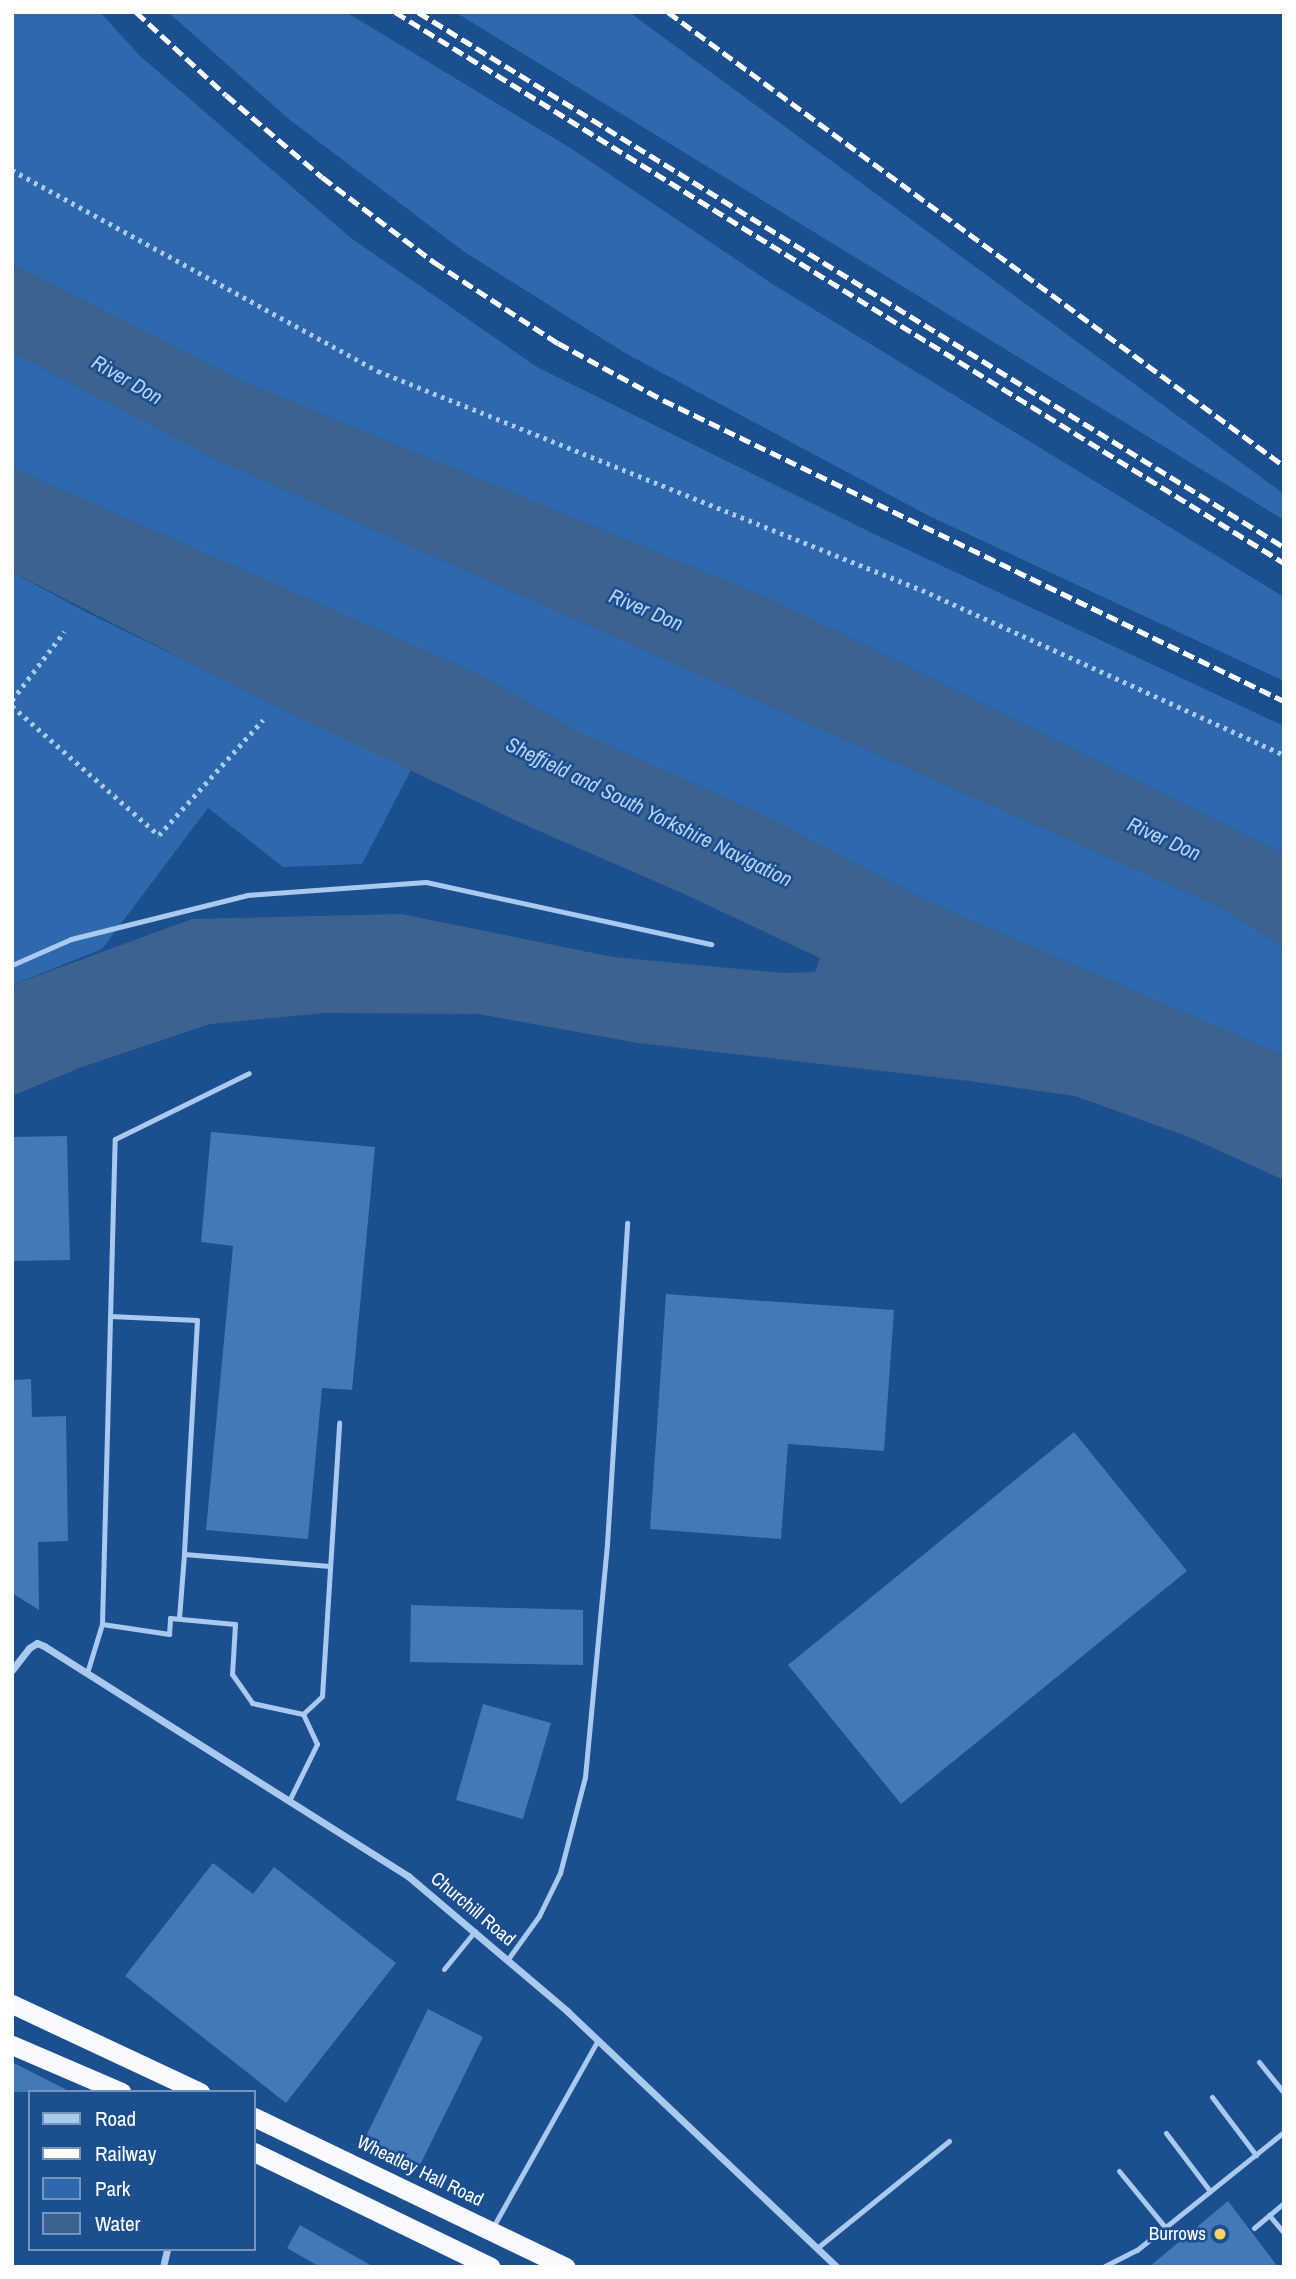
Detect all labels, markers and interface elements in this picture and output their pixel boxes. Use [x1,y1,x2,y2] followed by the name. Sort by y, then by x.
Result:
[87,350,167,410] water label: River Don
[605,583,687,637] water label: River Don
[502,732,796,892] water label: Sheffield and South Yorkshire Navigation
[1123,812,1205,866] water label: River Don
[426,1867,520,1951] street label: Churchill Road
[28,2090,256,2251] legend
[95,2104,136,2133] text: Road
[353,2131,487,2211] street label: Wheatley Hall Road
[95,2139,156,2168] text: Railway
[95,2174,130,2203] text: Park
[95,2209,140,2238] text: Water
[1149,2223,1206,2245] place label: Burrows
[1212,2226,1228,2242] marker: Burrows

